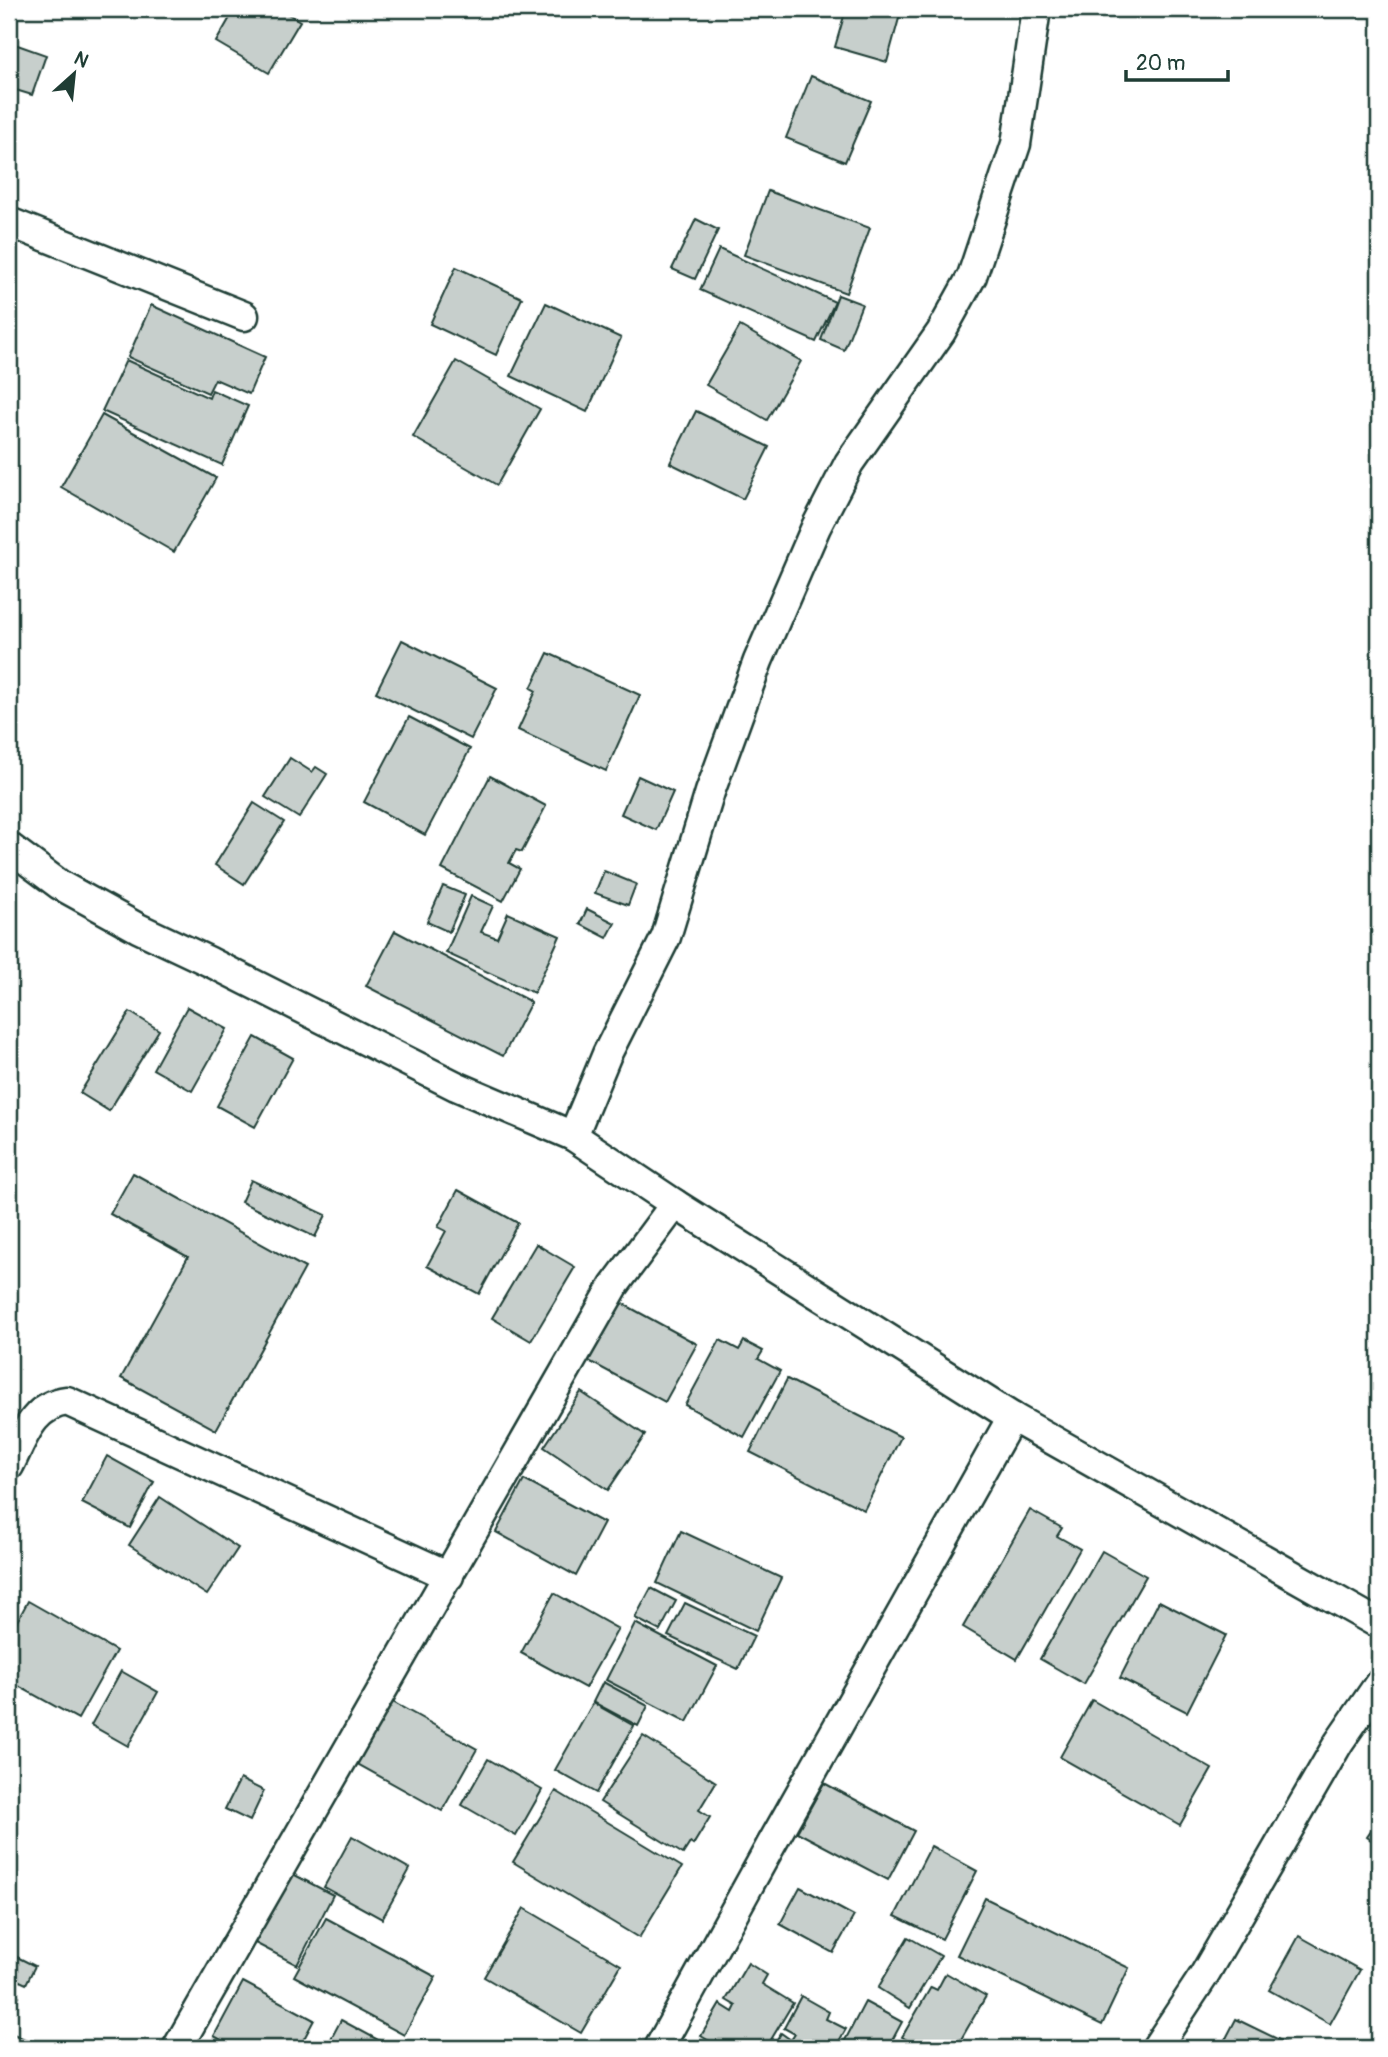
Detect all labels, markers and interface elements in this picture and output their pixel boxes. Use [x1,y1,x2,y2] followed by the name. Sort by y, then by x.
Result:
[38,38,108,108] north arrow
[1126,38,1227,82] scale bar
[70,46,93,73] text: N
[1136,50,1185,77] text: 20 m

